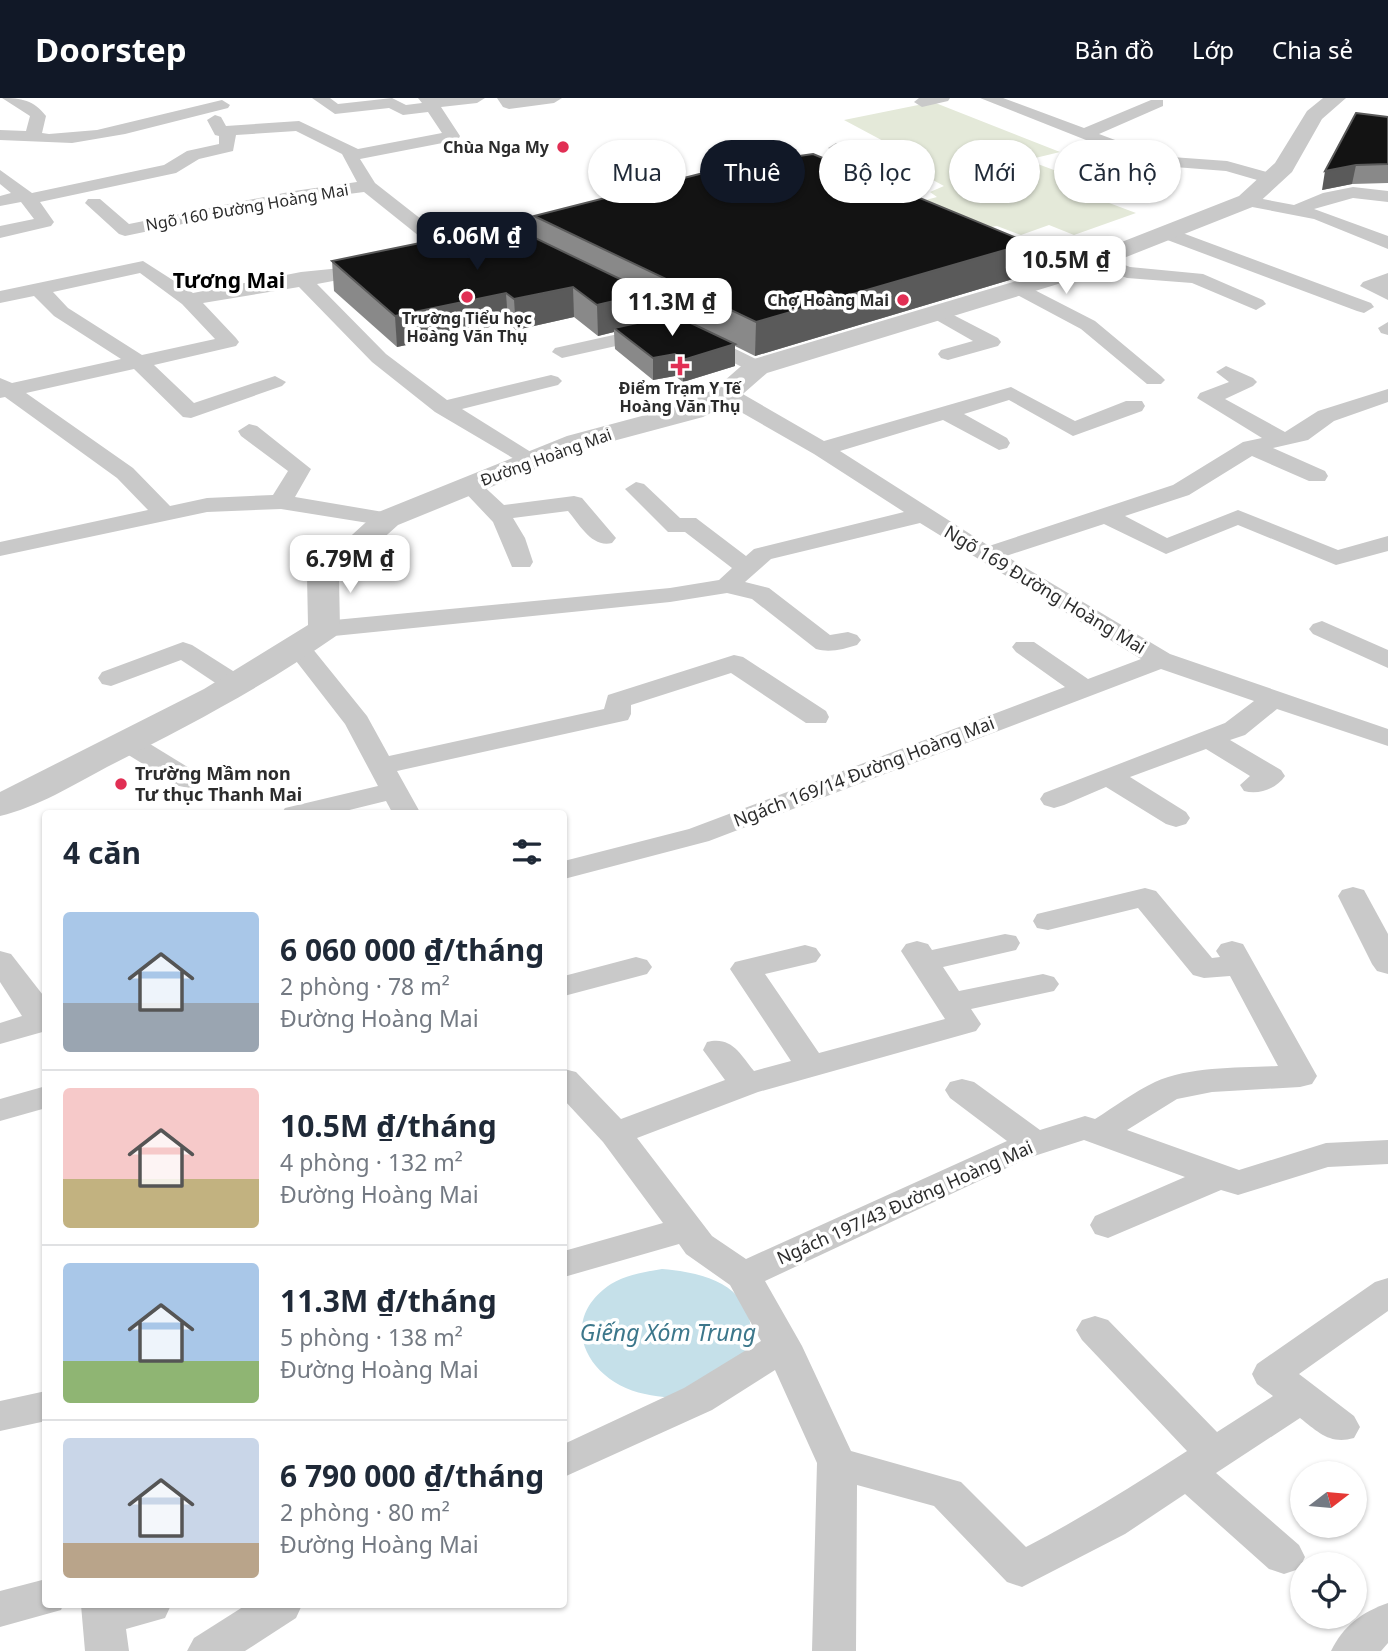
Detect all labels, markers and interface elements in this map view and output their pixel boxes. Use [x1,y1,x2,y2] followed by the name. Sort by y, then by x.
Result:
[35,27,187,72] text: Doorstep
[1074,33,1154,66] text: Bản đồ
[1192,33,1234,66] text: Lớp
[1272,33,1353,66] text: Chia sẻ
[443,136,550,158] place label: Chùa Nga My
[555,139,571,155] marker: Chùa Nga My
[588,140,686,203] chip: Mua
[700,140,805,203] chip: Thuê
[819,140,935,203] chip: Bộ lọc
[949,140,1040,203] chip: Mới
[1054,140,1181,203] chip: Căn hộ
[144,178,350,236] street label: Ngõ 160 Đường Hoàng Mai
[412,212,542,272] pin: 6.06M ₫
[433,219,521,251] text: 6.06M ₫
[1001,236,1131,296] pin: 10.5M ₫
[1022,243,1110,275] text: 10.5M ₫
[173,266,285,294] district label: Tương Mai
[607,278,737,338] pin: 11.3M ₫
[628,285,716,317] text: 11.3M ₫
[459,289,475,305] marker: Trường Tiểu học Hoàng Văn Thụ
[767,289,889,311] place label: Chợ Hoàng Mai
[895,292,911,308] marker: Chợ Hoàng Mai
[402,307,532,347] place label: Trường Tiểu học Hoàng Văn Thụ
[670,356,690,376] marker: Điểm Trạm Y Tế Hoàng Văn Thụ
[619,377,743,417] place label: Điểm Trạm Y Tế Hoàng Văn Thụ
[477,423,615,491] street label: Đường Hoàng Mai
[940,519,1151,659] street label: Ngõ 169 Đường Hoàng Mai
[285,536,415,595] pin: 6.79M ₫
[306,542,394,574] text: 6.79M ₫
[730,710,998,832] street label: Ngách 169/14 Đường Hoàng Mai
[135,761,302,806] place label: Trường Mầm non Tư thục Thanh Mai
[113,776,129,792] marker: Trường Mầm non Tư thục Thanh Mai
[63,832,141,873] text: 4 căn
[508,833,546,871] icon: filters
[280,929,544,970] text: 6 060 000 ₫/tháng
[119,940,203,1024] icon: home
[280,970,450,1002] text: 2 phòng · 78 m²
[280,1002,479,1034] text: Đường Hoàng Mai
[280,1105,497,1146] text: 10.5M ₫/tháng
[119,1116,203,1200] icon: home
[773,1135,1036,1270] street label: Ngách 197/43 Đường Hoàng Mai
[280,1146,463,1178] text: 4 phòng · 132 m²
[280,1178,479,1210] text: Đường Hoàng Mai
[280,1280,497,1321] text: 11.3M ₫/tháng
[119,1291,203,1375] icon: home
[580,1316,756,1348] water label: Giếng Xóm Trung
[280,1321,463,1353] text: 5 phòng · 138 m²
[280,1353,479,1385] text: Đường Hoàng Mai
[280,1455,544,1496] text: 6 790 000 ₫/tháng
[1290,1461,1367,1538] north arrow
[1290,1461,1367,1629] map controls
[119,1466,203,1550] icon: home
[280,1496,450,1528] text: 2 phòng · 80 m²
[280,1528,479,1560] text: Đường Hoàng Mai
[1290,1552,1367,1629] button: locate

